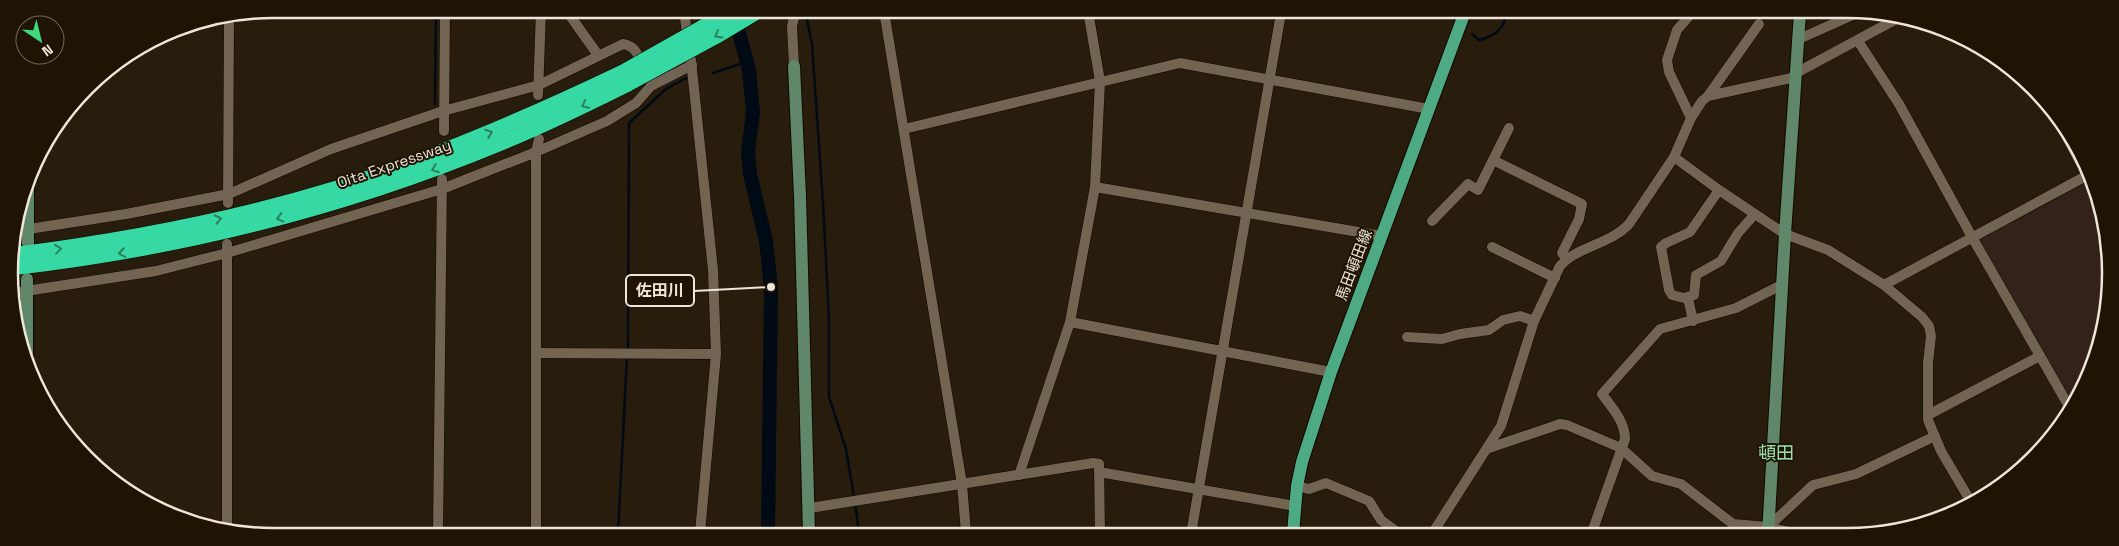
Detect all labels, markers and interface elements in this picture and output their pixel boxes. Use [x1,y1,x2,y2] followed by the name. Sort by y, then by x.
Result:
[15,15,65,65] north arrow
[715,29,724,39] one-way arrow
[38,41,56,61] text: N
[581,99,590,109] one-way arrow
[484,129,493,140] one-way arrow
[334,135,453,192] street label: Oita Expressway
[431,162,440,173] one-way arrow
[276,212,285,223] one-way arrow
[213,214,222,225] one-way arrow
[1331,226,1376,303] street label: 馬田頓田線
[54,244,62,255] one-way arrow
[117,247,126,257] one-way arrow
[626,275,694,306] callout: 佐田川
[635,280,684,301] text: 佐田川
[1758,441,1794,464] district label: 頓田

